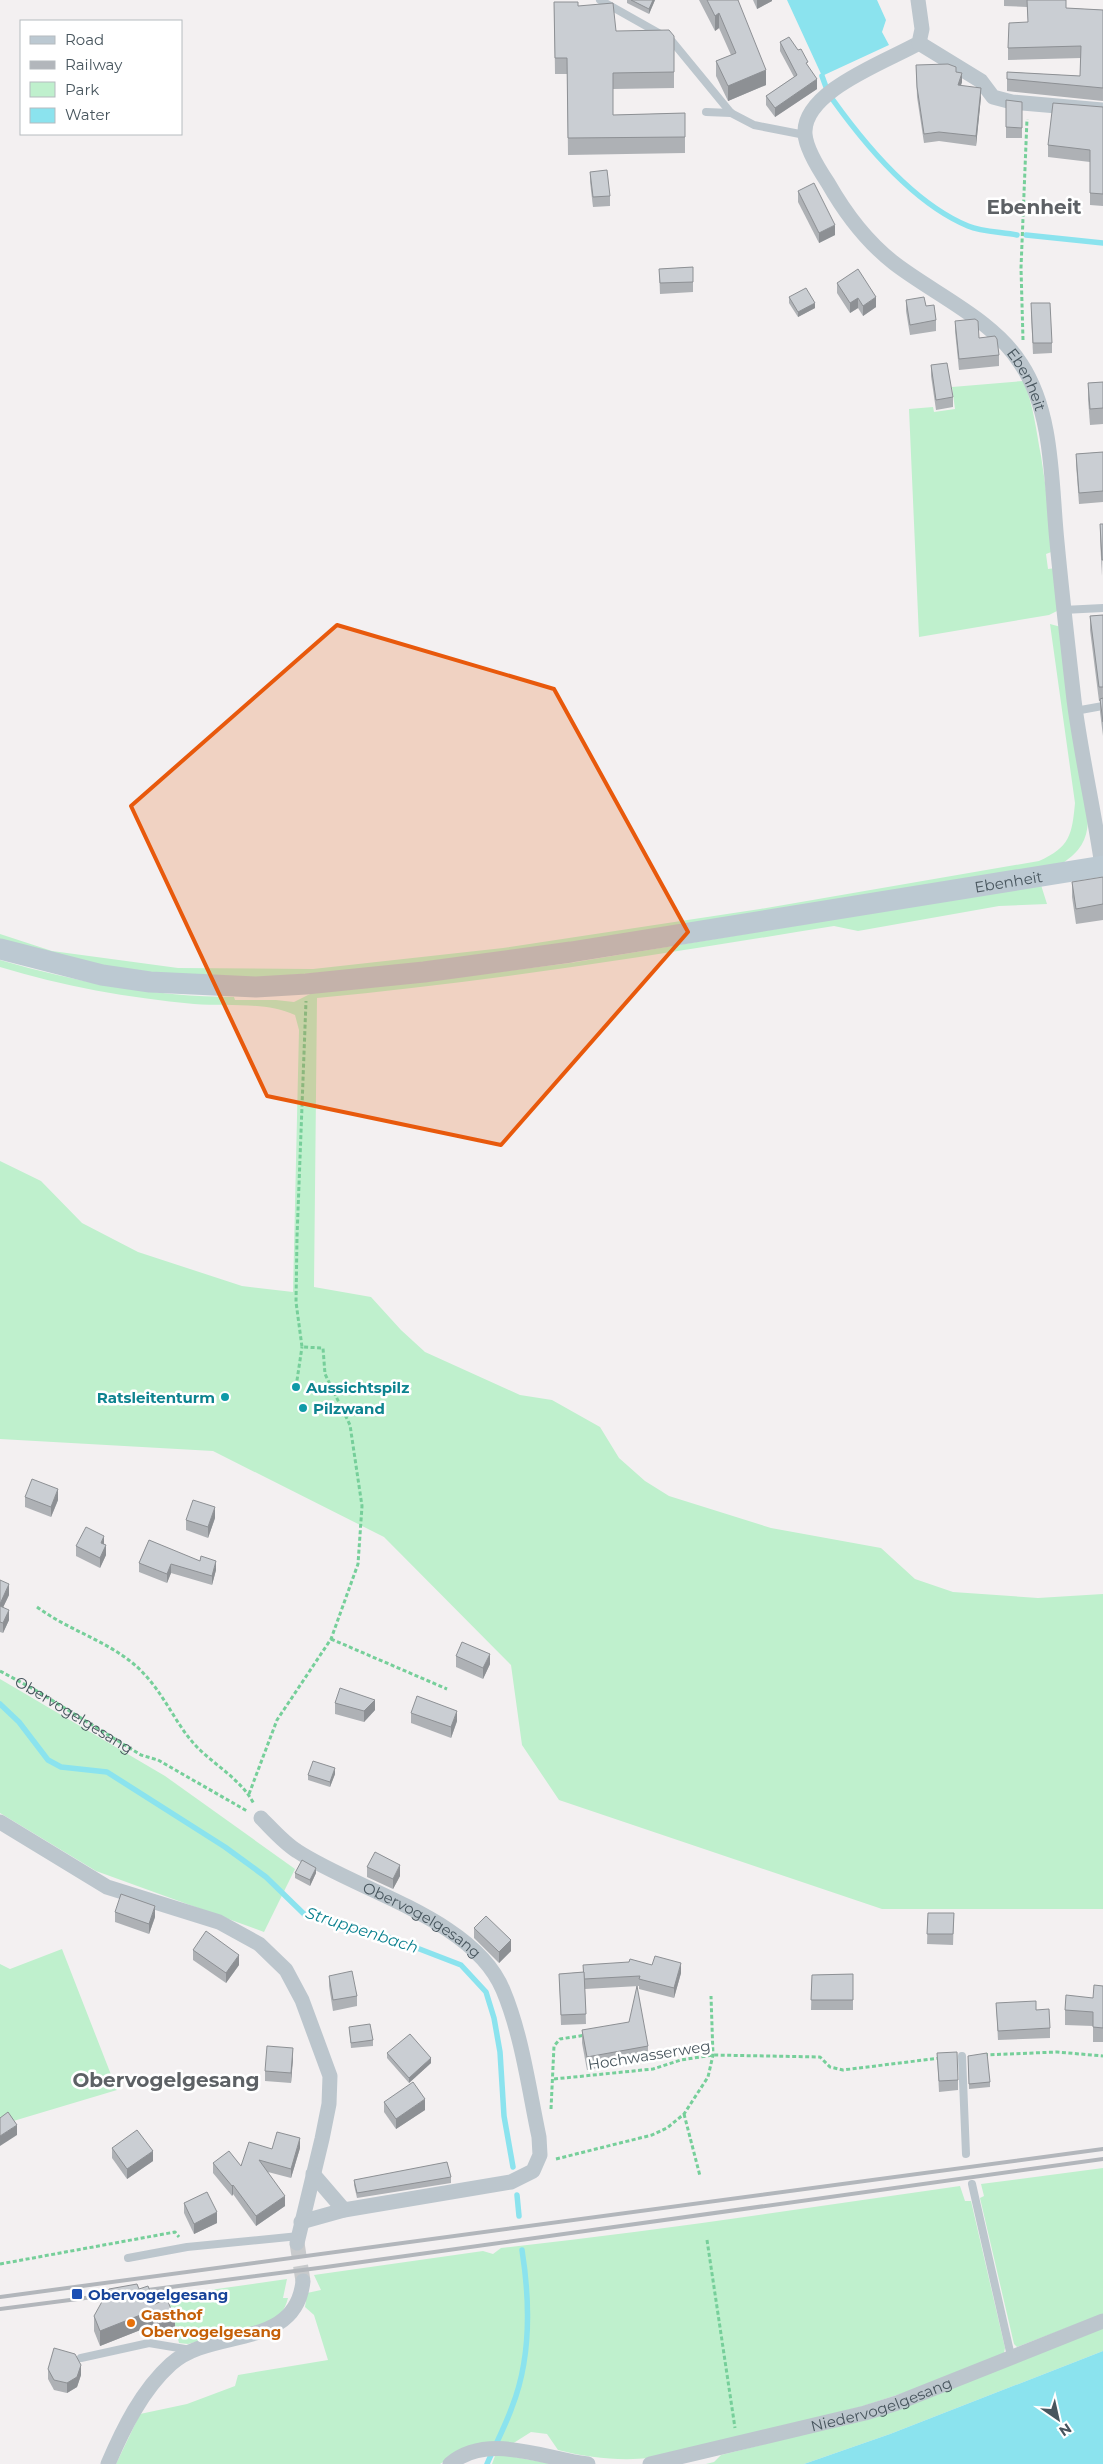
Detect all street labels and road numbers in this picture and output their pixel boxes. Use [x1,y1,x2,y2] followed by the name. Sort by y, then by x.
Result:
[1003,344,1051,413] street label: Ebenheit
[973,866,1044,896] street label: Ebenheit
[12,1672,137,1757] street label: Obervogelgesang
[360,1877,486,1962] street label: Obervogelgesang
[586,2036,712,2074] street label: Hochwasserweg
[809,2373,955,2435] street label: Niedervogelgesang

